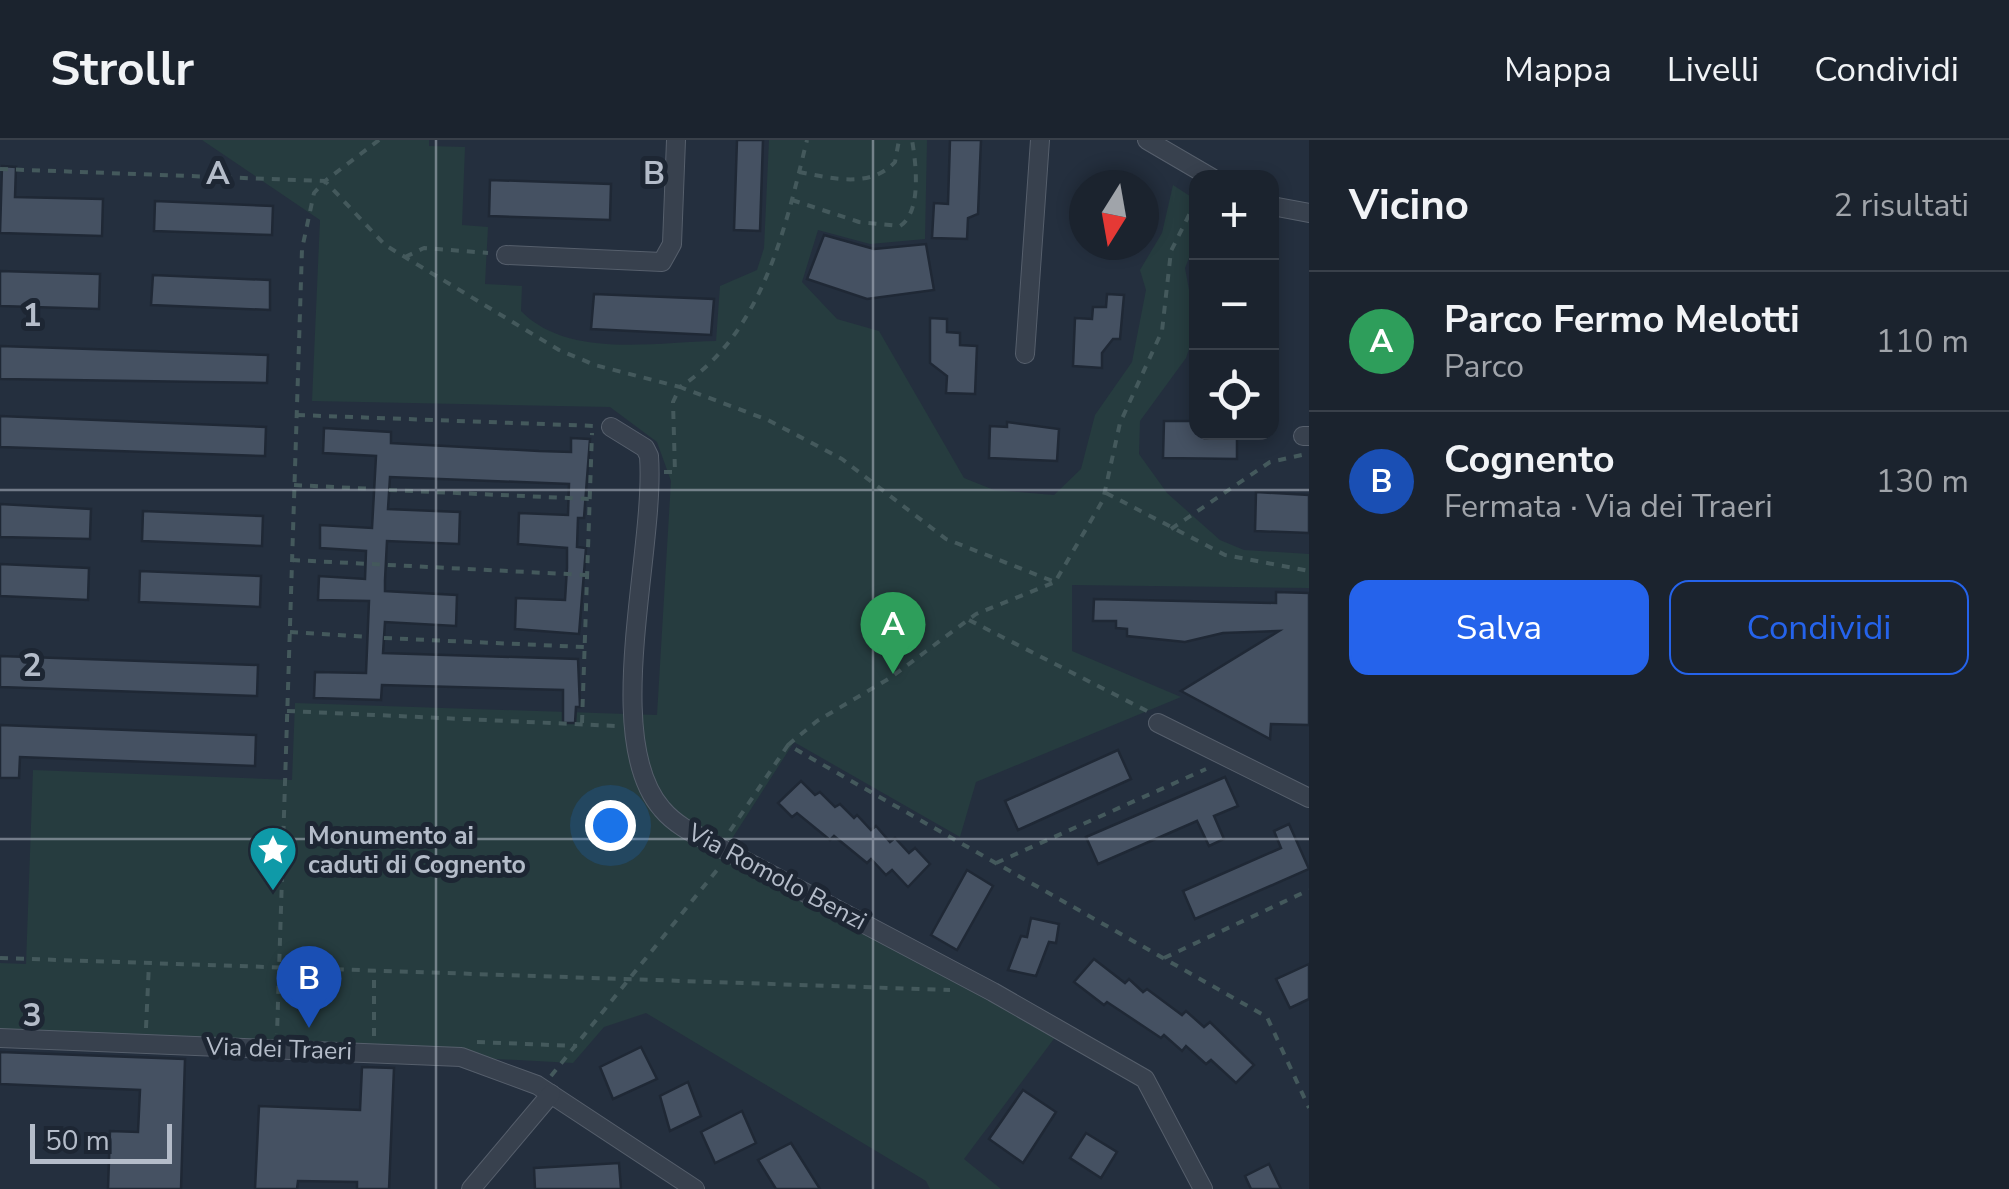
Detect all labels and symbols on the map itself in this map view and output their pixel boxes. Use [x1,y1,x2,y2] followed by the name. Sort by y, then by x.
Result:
[206,152,230,195] text: A
[643,152,665,195] text: B
[1069,170,1159,260] north arrow
[22,294,42,337] text: 1
[860,592,926,674] pin: A
[22,644,42,687] text: 2
[585,800,636,851] your location
[681,815,872,938] street label: Via Romolo Benzi
[308,819,526,882] place label: Monumento ai caduti di Cognento
[247,824,299,892] place icon: Monumento ai caduti di Cognento
[276,946,342,1028] pin: B
[22,994,42,1037] text: 3
[204,1029,353,1069] street label: Via dei Traeri
[30,1119,172,1164] scale bar

